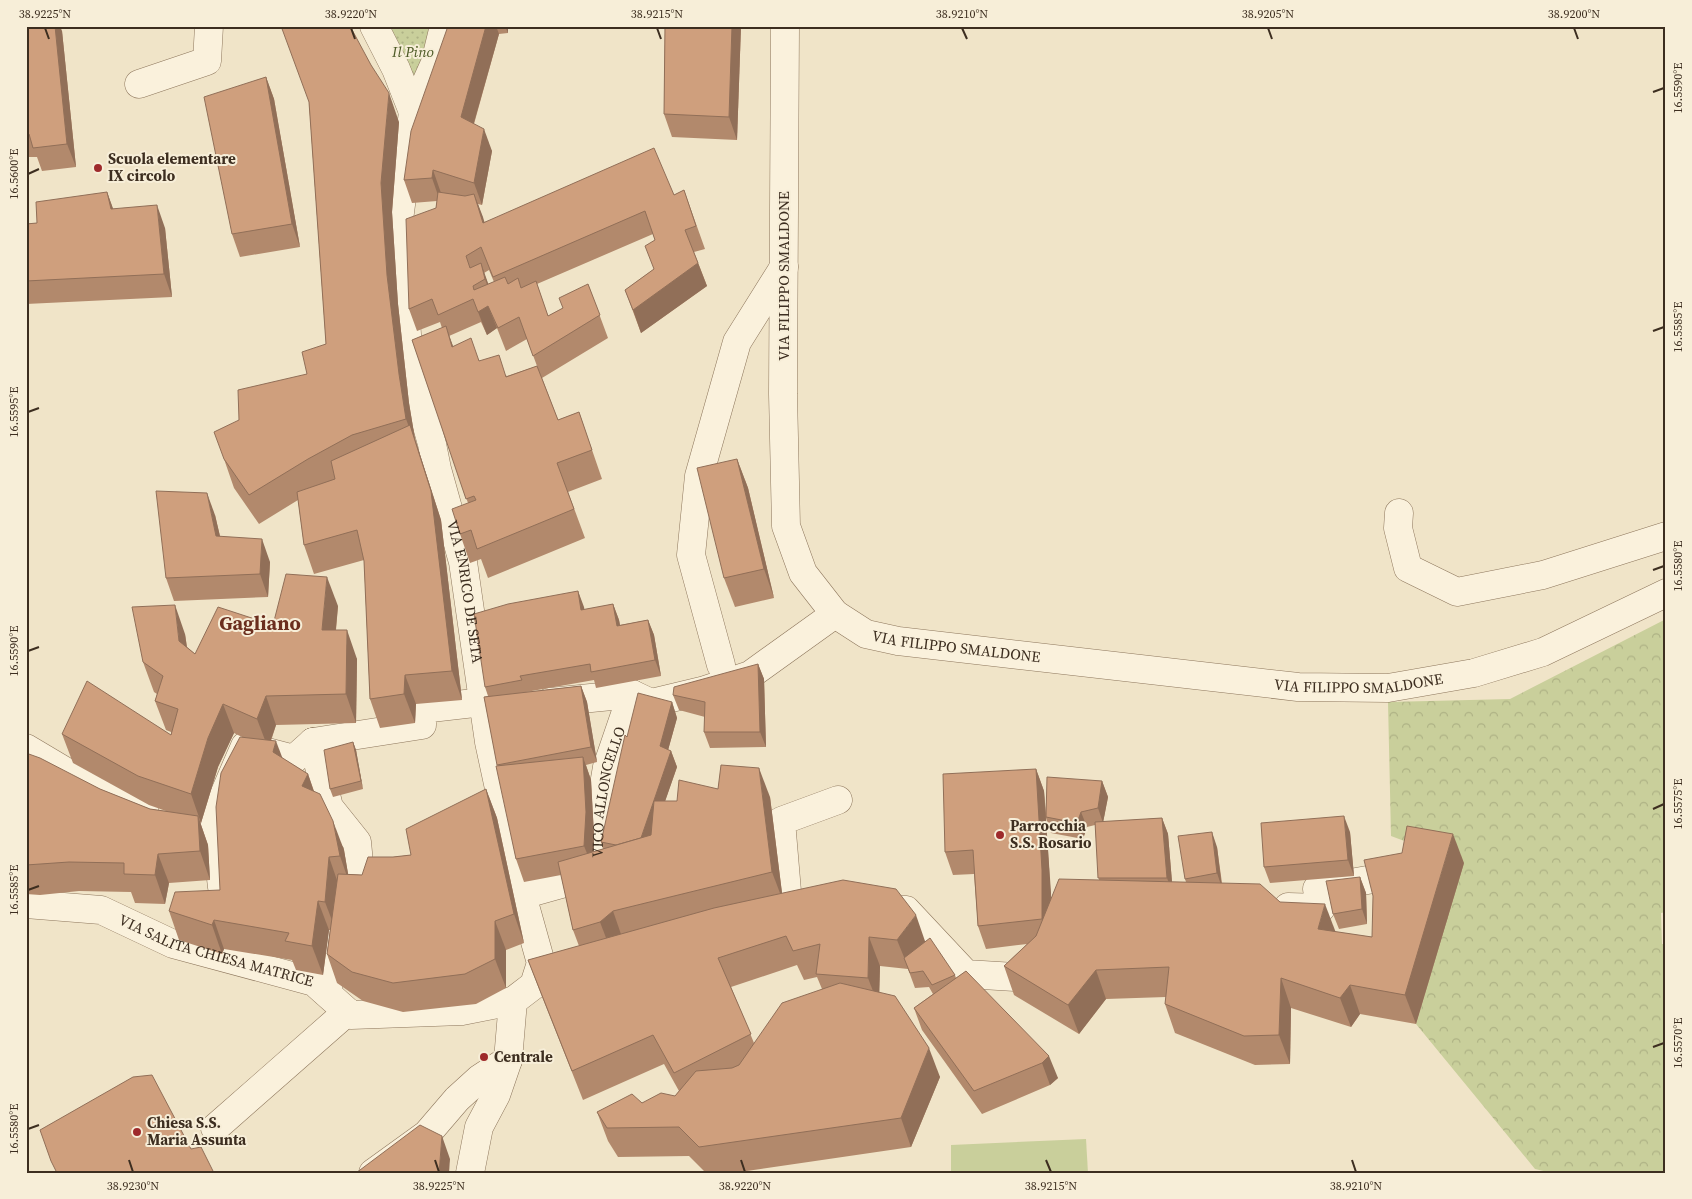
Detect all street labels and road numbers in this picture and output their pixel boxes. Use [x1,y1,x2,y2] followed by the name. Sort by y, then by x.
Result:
[773,191,794,361] street label: VIA FILIPPO SMALDONE
[442,518,488,665] street label: VIA ENRICO DE SETA
[870,625,1042,667] street label: VIA FILIPPO SMALDONE
[1273,668,1444,699] street label: VIA FILIPPO SMALDONE
[587,724,630,858] street label: VICO ALLONCELLO
[115,909,316,991] street label: VIA SALITA CHIESA MATRICE

